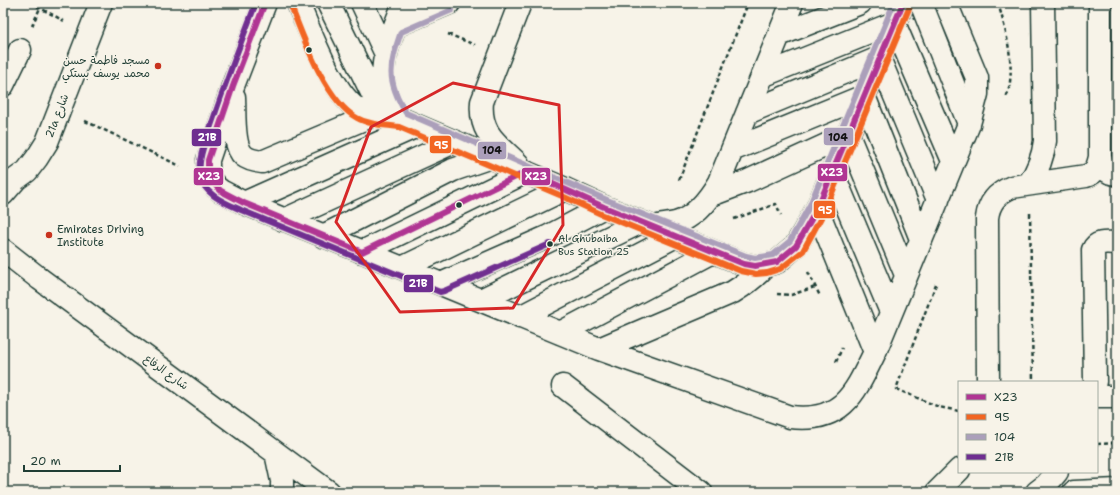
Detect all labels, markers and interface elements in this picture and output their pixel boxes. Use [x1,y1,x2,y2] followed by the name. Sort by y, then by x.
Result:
[304,45,314,55] unlabelled marker
[62,53,150,84] place label: مسجد فاطمة حسن محمد يوسف بستكي
[153,61,163,71] marker: مسجد فاطمة حسن محمد يوسف بستكي
[42,92,73,140] street label: 21a شارع
[823,127,854,146] line badge: 104
[191,128,222,147] line badge: 21B
[197,130,217,145] text: 21B
[828,130,848,145] text: 104
[429,135,452,154] line badge: 95
[434,138,448,153] text: 95
[477,141,507,160] line badge: 104
[482,143,502,158] text: 104
[817,163,848,182] line badge: X23
[821,165,844,180] text: X23
[193,167,224,186] line badge: X23
[521,167,551,186] line badge: X23
[198,169,221,184] text: X23
[525,169,548,184] text: X23
[454,200,464,210] unlabelled marker
[813,200,836,219] line badge: 95
[818,203,832,218] text: 95
[57,222,144,250] place label: Emirates Driving Institute
[44,230,54,240] marker: Emirates Driving Institute
[558,232,629,258] place label: Al Ghubaiba Bus Station 25
[545,239,555,249] marker: Al Ghubaiba Bus Station 25
[403,274,434,293] line badge: 21B
[408,276,428,291] text: 21B
[140,351,191,394] street label: شارع الرفاع
[958,381,1098,473] legend
[994,389,1018,405] text: X23
[994,409,1010,425] text: 95
[994,429,1015,445] text: 104
[24,447,120,473] scale bar
[994,449,1014,465] text: 21B
[30,453,61,469] text: 20 m

